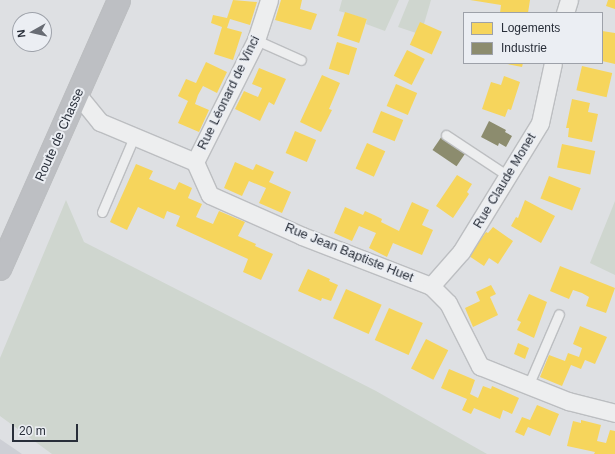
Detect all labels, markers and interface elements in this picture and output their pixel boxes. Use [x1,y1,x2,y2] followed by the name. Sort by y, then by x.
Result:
[12,12,52,52] north arrow
[463,12,603,64] legend
[501,21,560,35] text: Logements
[15,29,28,38] text: N
[195,33,263,153] street label: Rue Léonard de Vinci
[501,41,547,55] text: Industrie
[32,86,88,184] street label: Route de Chasse
[470,131,540,231] street label: Rue Claude Monet
[282,220,416,286] street label: Rue Jean Baptiste Huet
[14,416,80,442] scale bar
[19,424,46,438] text: 20 m

